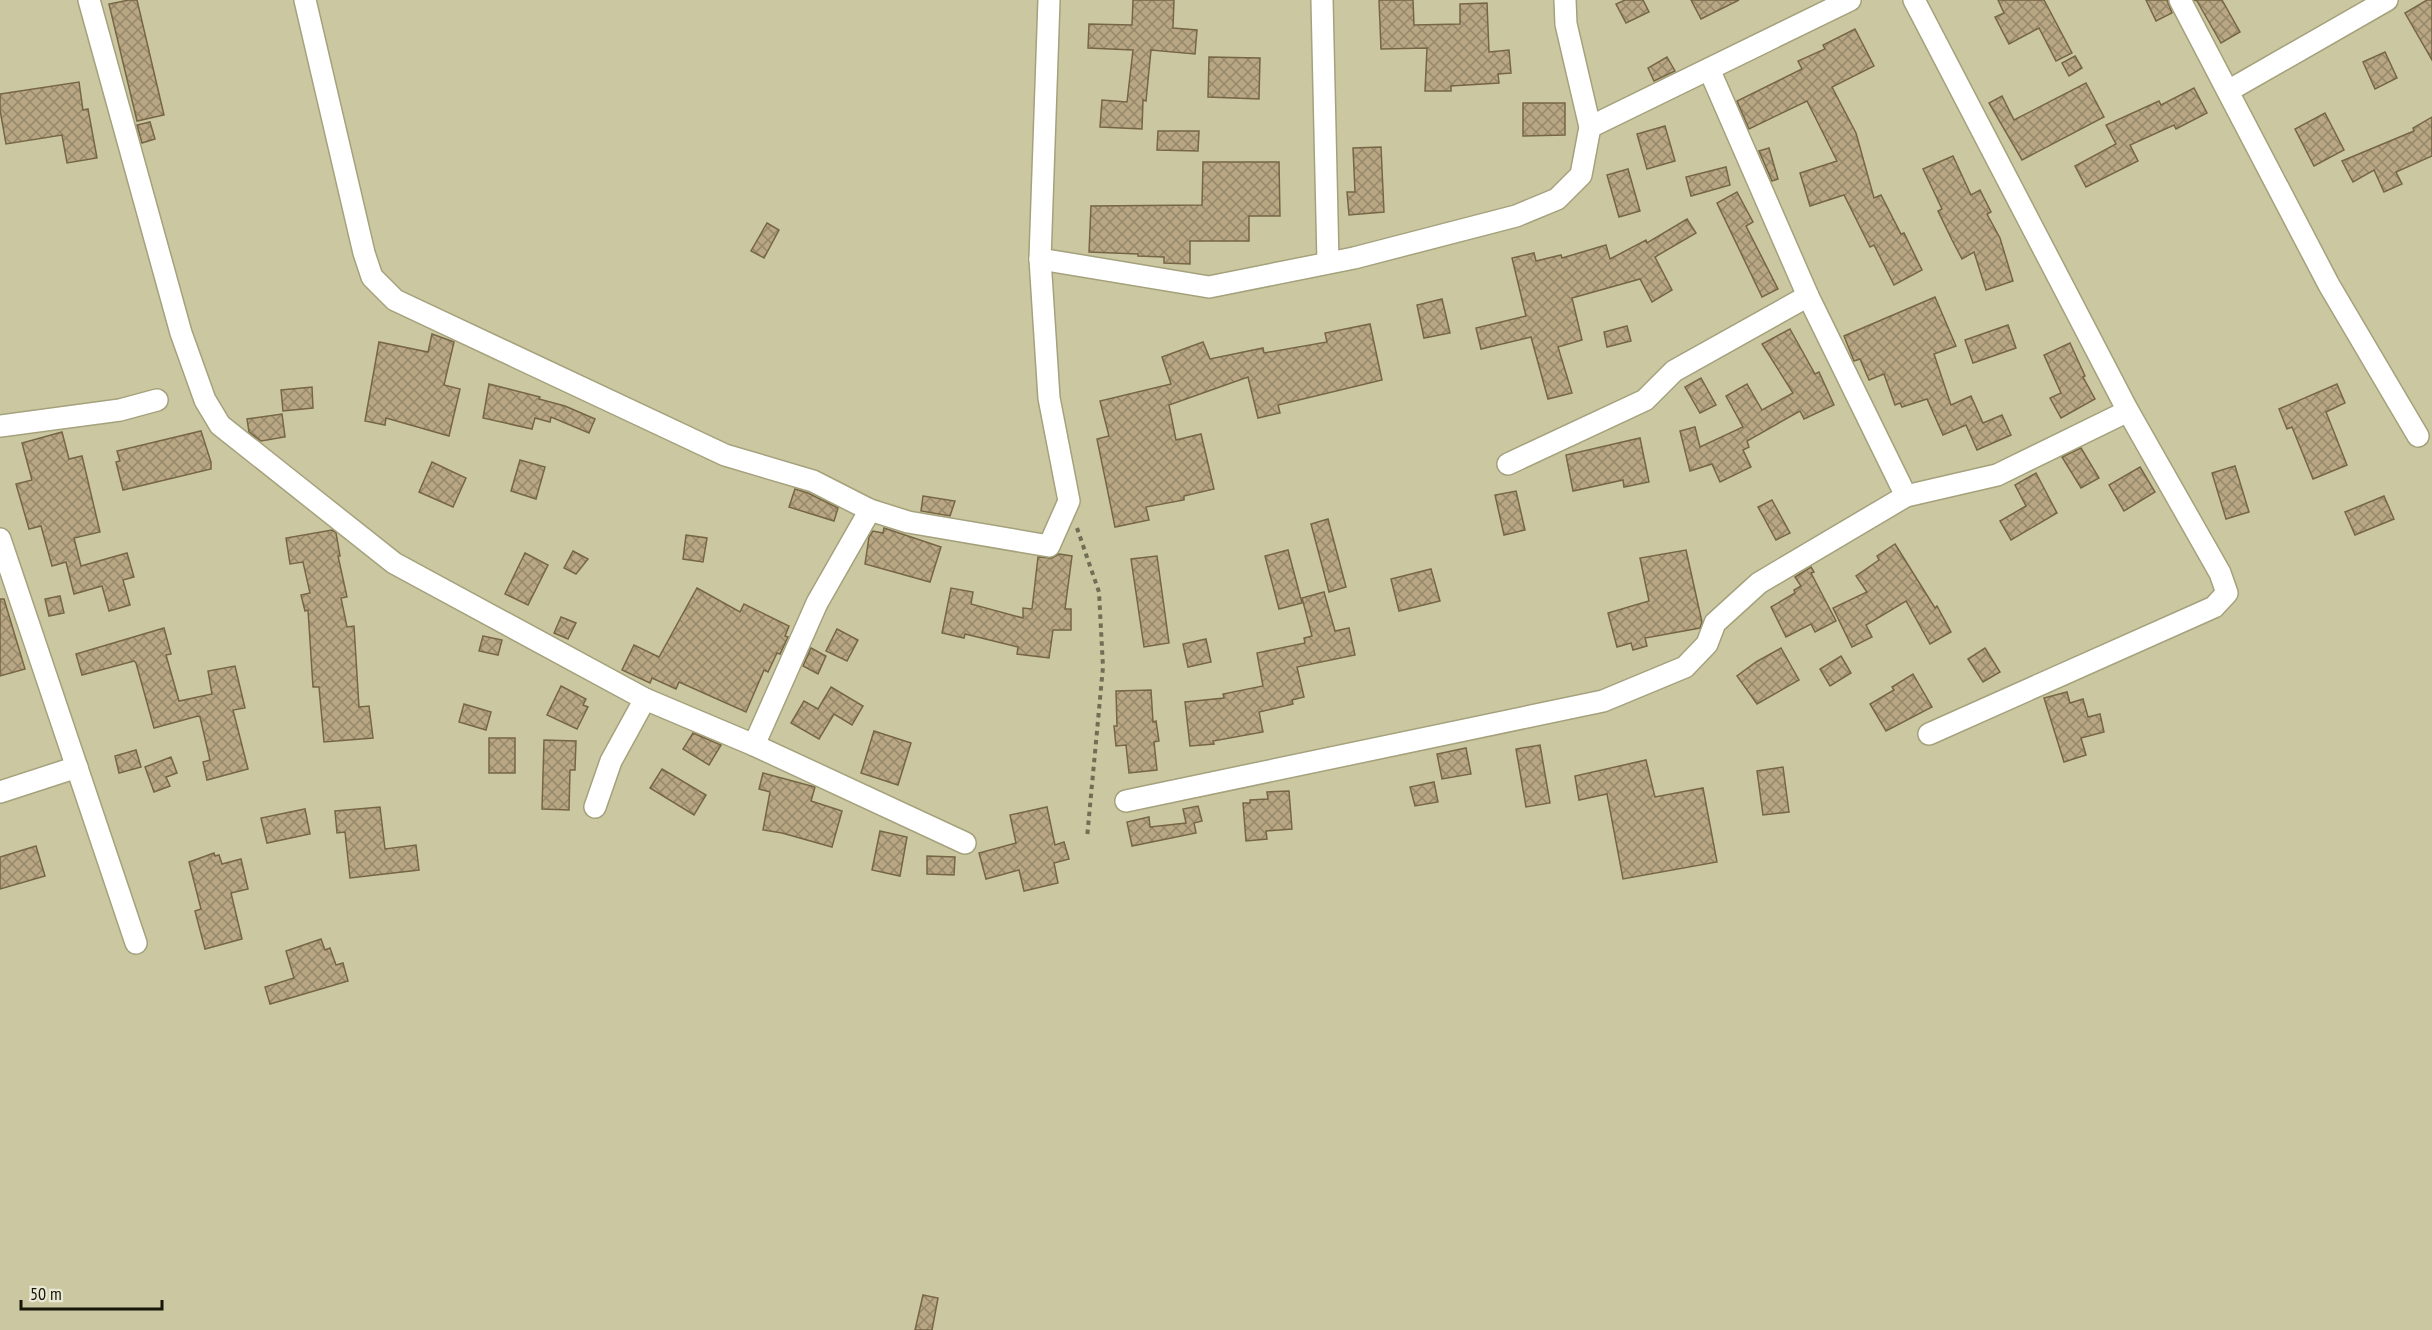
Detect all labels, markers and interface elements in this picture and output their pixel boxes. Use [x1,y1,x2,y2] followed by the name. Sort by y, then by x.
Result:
[21,1273,162,1311] scale bar
[30,1282,62,1305] text: 50 m

